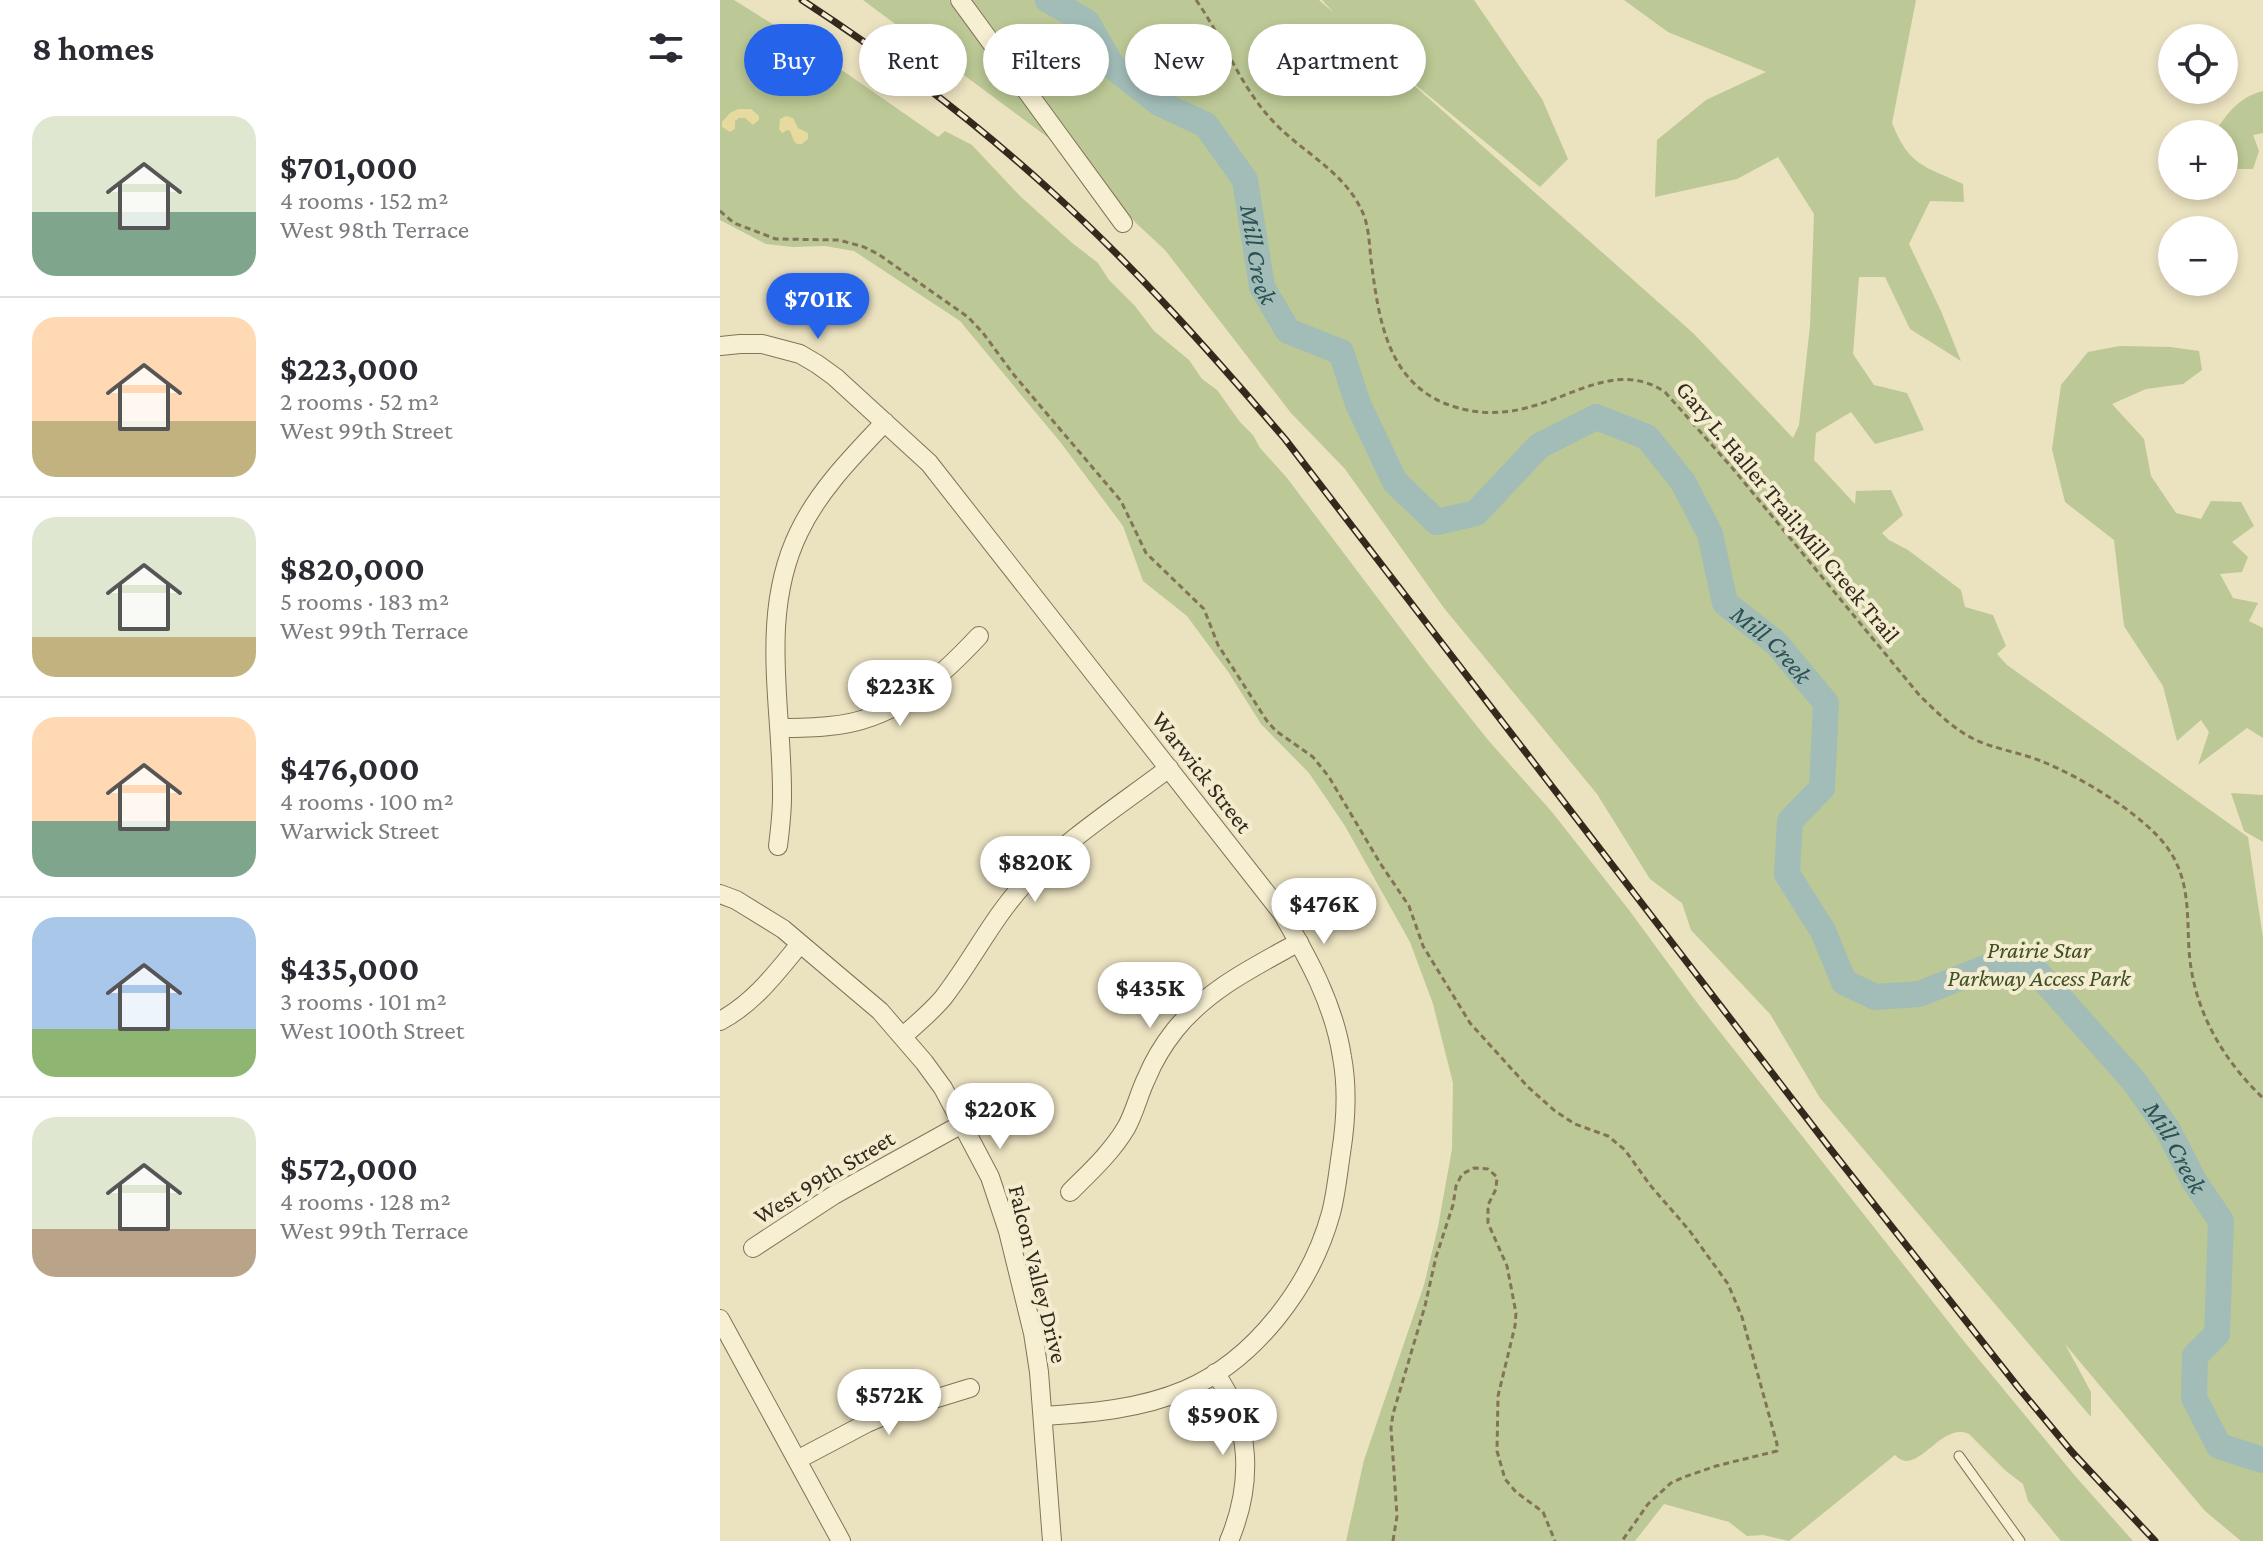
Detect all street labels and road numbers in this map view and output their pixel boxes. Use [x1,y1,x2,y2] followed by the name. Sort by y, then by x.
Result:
[1670,375,1906,649] street label: Gary L. Haller Trail;Mill Creek Trail
[1147,706,1259,839] street label: Warwick Street
[748,1123,900,1229] street label: West 99th Street
[1003,1182,1074,1366] street label: Falcon Valley Drive

